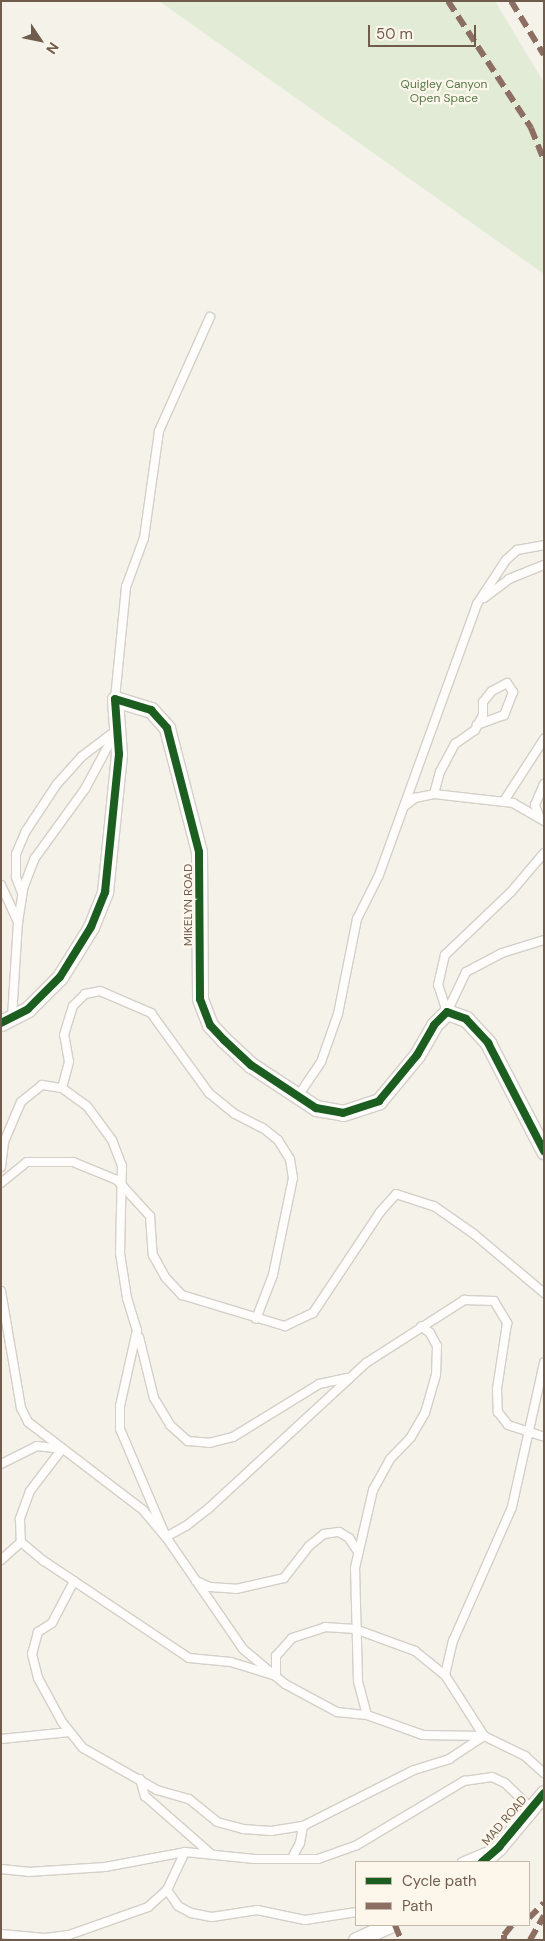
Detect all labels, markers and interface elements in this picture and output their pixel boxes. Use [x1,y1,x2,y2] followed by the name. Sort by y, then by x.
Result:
[15,15,65,65] north arrow
[370,15,478,47] scale bar
[376,24,413,44] text: 50 m
[42,39,63,58] text: N
[401,78,487,106] park label: Quigley Canyon Open Space
[182,864,196,946] street label: MIKELYN ROAD
[479,1793,531,1849] street label: MAD ROAD
[355,1861,530,1926] legend
[402,1871,477,1891] text: Cycle path
[402,1896,433,1916] text: Path

